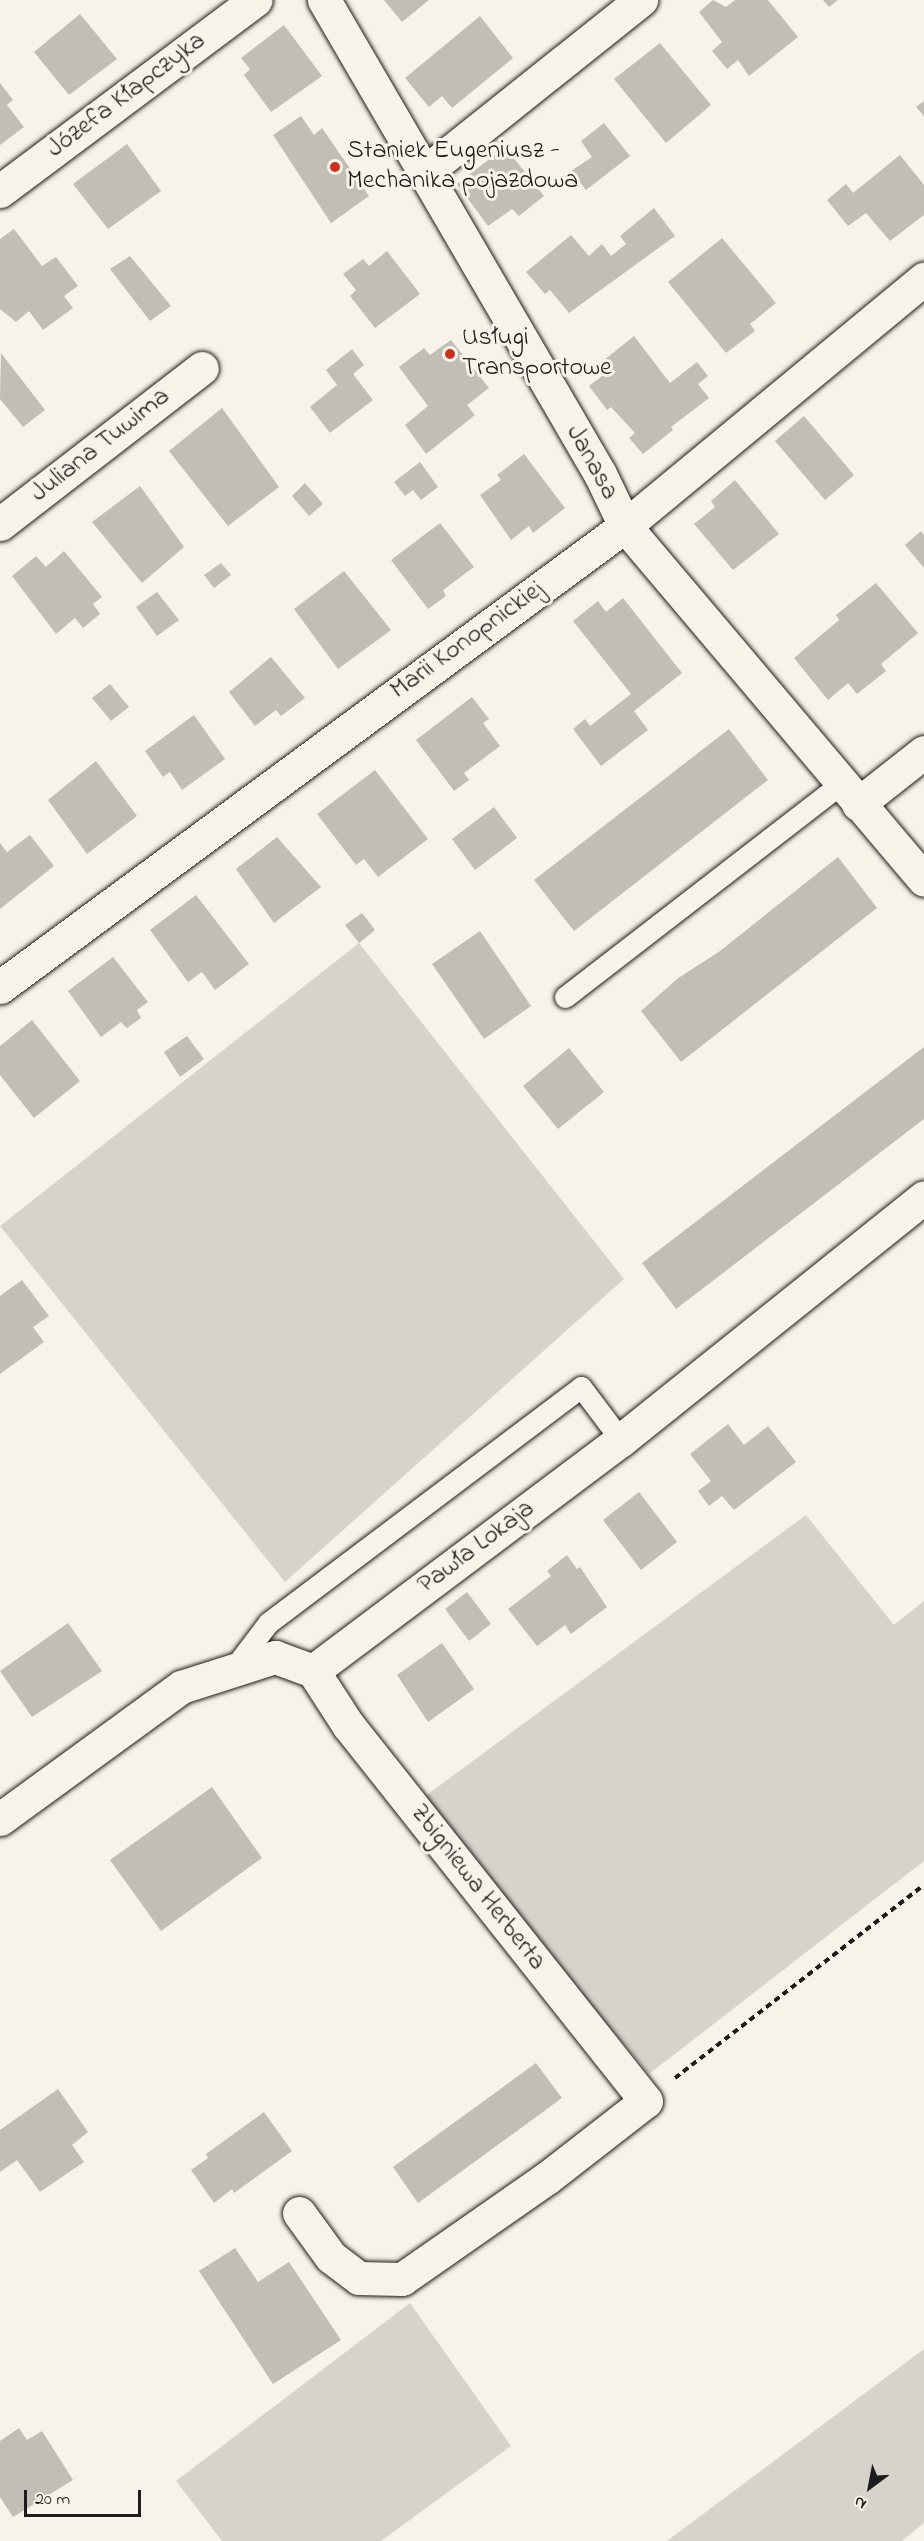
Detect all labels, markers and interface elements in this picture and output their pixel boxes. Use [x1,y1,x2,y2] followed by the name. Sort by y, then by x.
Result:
[42,26,212,166] street label: Józefa Kłapczyka
[347,136,578,198] place label: Staniek Eugeniusz - Mechanika pojazdowa
[328,160,342,174] marker: Staniek Eugeniusz - Mechanika pojazdowa
[462,323,612,384] place label: Usługi Transportowe
[443,347,457,361] marker: Usługi Transportowe
[25,382,177,510] street label: Juliana Tuwima
[558,420,624,506] street label: Janasa
[385,575,551,707] street label: Marii Konopnickiej
[413,1494,541,1602] street label: Pawła Lokaja
[402,1799,552,1977] street label: Zbigniewa Herberta
[840,2457,900,2517] north arrow
[27,2478,144,2516] scale bar
[35,2487,70,2513] text: 20 m
[850,2489,871,2515] text: N

